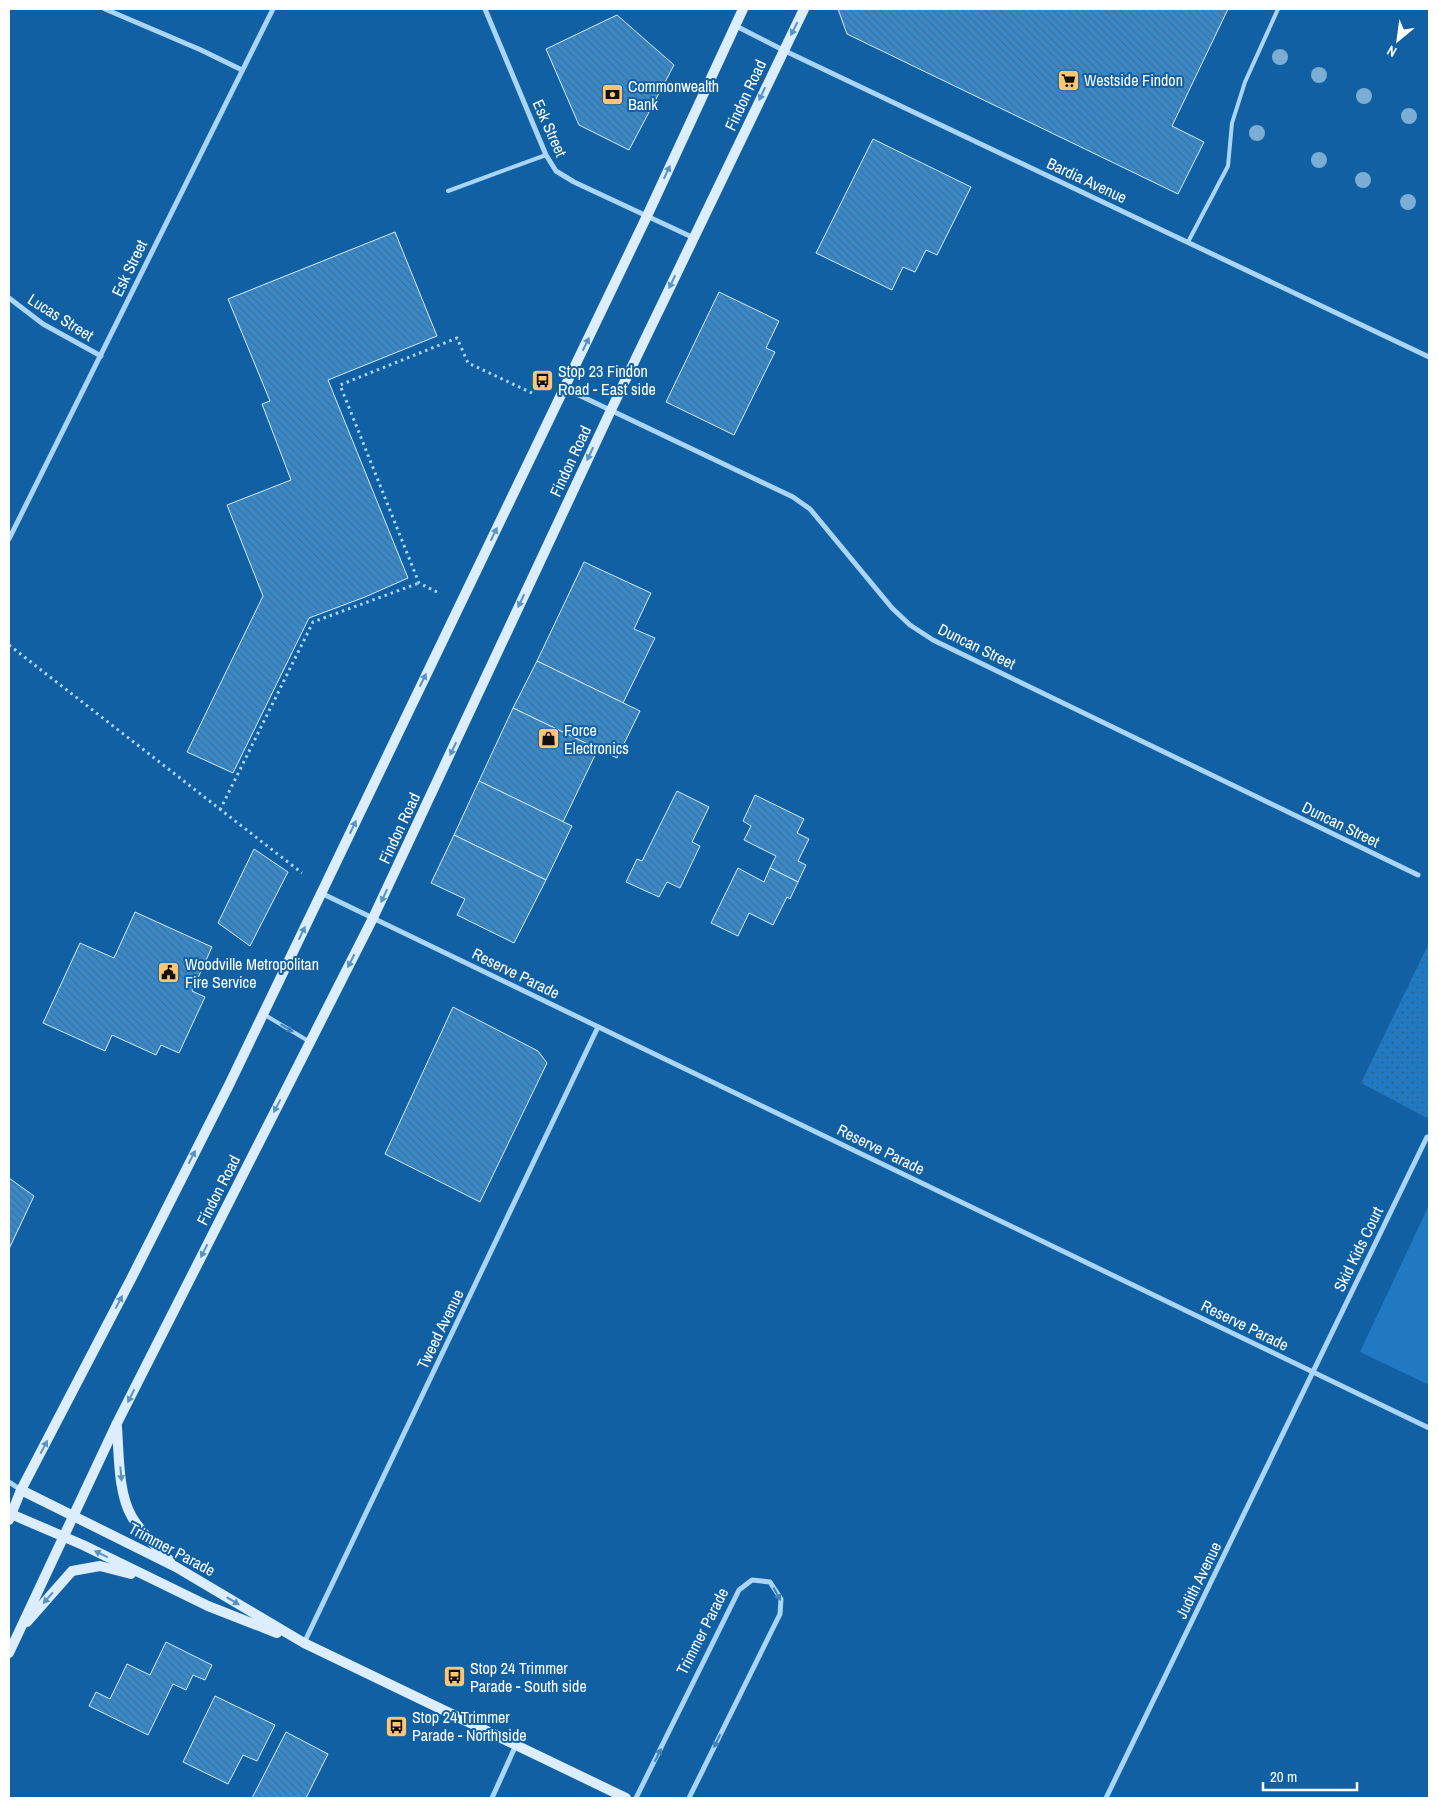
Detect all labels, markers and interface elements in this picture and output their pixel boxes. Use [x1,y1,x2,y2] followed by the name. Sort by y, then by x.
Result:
[1373,15,1423,65] north arrow
[790,22,798,37] one-way arrow
[1384,41,1400,61] text: N
[719,56,771,134] street label: Findon Road
[1056,68,1080,92] supermarket icon: Westside Findon
[1084,69,1183,91] place label: Westside Findon
[628,75,719,115] place label: Commonwealth Bank
[600,83,624,107] bank icon: Commonwealth Bank
[758,87,766,101] one-way arrow
[528,96,573,160] street label: Esk Street
[1043,152,1131,208] street label: Bardia Avenue
[663,165,671,179] one-way arrow
[106,236,152,300] street label: Esk Street
[668,275,676,289] one-way arrow
[24,288,98,346] street label: Lucas Street
[582,337,590,351] one-way arrow
[558,360,656,400] place label: Stop 23 Findon Road - East side
[530,368,554,392] bus stop icon: Stop 23 Findon Road - East side
[544,422,596,500] street label: Findon Road
[586,447,594,461] one-way arrow
[490,527,498,541] one-way arrow
[517,594,525,608] one-way arrow
[934,618,1020,674] street label: Duncan Street
[419,673,427,687] one-way arrow
[564,719,629,759] place label: Force Electronics
[536,727,560,751] shop icon: Force Electronics
[448,742,456,756] one-way arrow
[373,789,425,867] street label: Findon Road
[1298,796,1384,852] street label: Duncan Street
[349,820,357,834] one-way arrow
[379,889,387,903] one-way arrow
[298,926,306,940] one-way arrow
[469,942,563,1004] street label: Reserve Parade
[185,953,319,993] place label: Woodville Metropolitan Fire Service
[347,954,355,969] one-way arrow
[157,961,181,985] public building icon: Woodville Metropolitan Fire Service
[280,1024,293,1033] one-way arrow
[273,1099,281,1113] one-way arrow
[834,1118,928,1180] street label: Reserve Parade
[188,1150,196,1165] one-way arrow
[191,1151,245,1229] street label: Findon Road
[1328,1203,1388,1295] street label: Skid Kids Court
[200,1244,208,1258] one-way arrow
[411,1286,469,1372] street label: Tweed Avenue
[1198,1294,1292,1356] street label: Reserve Parade
[115,1295,123,1310] one-way arrow
[127,1389,135,1404] one-way arrow
[40,1439,48,1454] one-way arrow
[117,1466,125,1482] one-way arrow
[125,1517,219,1581] street label: Trimmer Parade
[1170,1538,1226,1622] street label: Judith Avenue
[94,1550,108,1558] one-way arrow
[671,1584,733,1678] street label: Trimmer Parade
[773,1587,781,1602] one-way arrow
[42,1592,54,1604] one-way arrow
[226,1596,239,1605] one-way arrow
[470,1657,587,1697] place label: Stop 24 Trimmer Parade - South side
[442,1665,466,1689] bus stop icon: Stop 24 Trimmer Parade - South side
[412,1706,527,1746] place label: Stop 24 Trimmer Parade - North side
[384,1714,408,1738] bus stop icon: Stop 24 Trimmer Parade - North side
[713,1733,721,1748] one-way arrow
[654,1747,662,1762] one-way arrow
[1263,1760,1357,1792] scale bar
[1270,1766,1297,1787] text: 20 m

